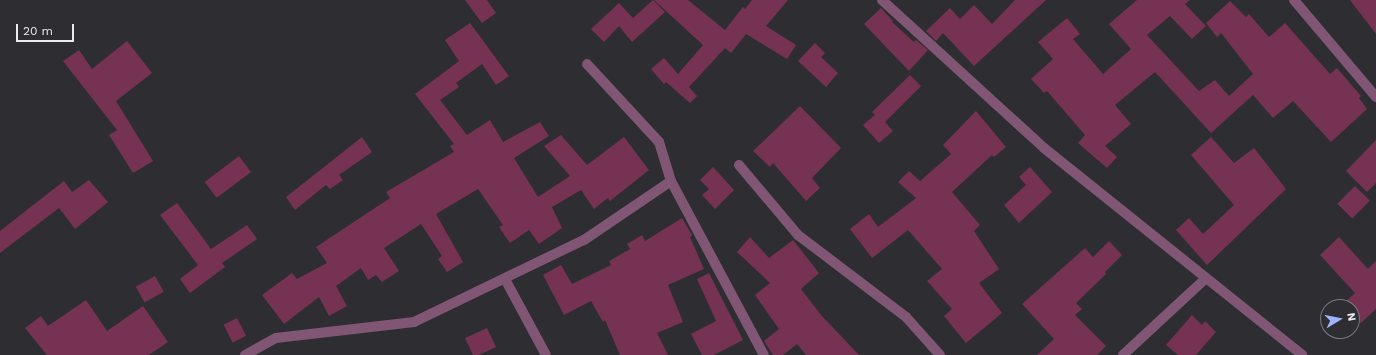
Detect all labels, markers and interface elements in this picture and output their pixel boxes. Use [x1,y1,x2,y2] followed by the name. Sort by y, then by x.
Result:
[18,16,76,42] scale bar
[23,24,53,38] text: 20 m
[1320,299,1360,339] north arrow
[1344,312,1358,322] text: N

